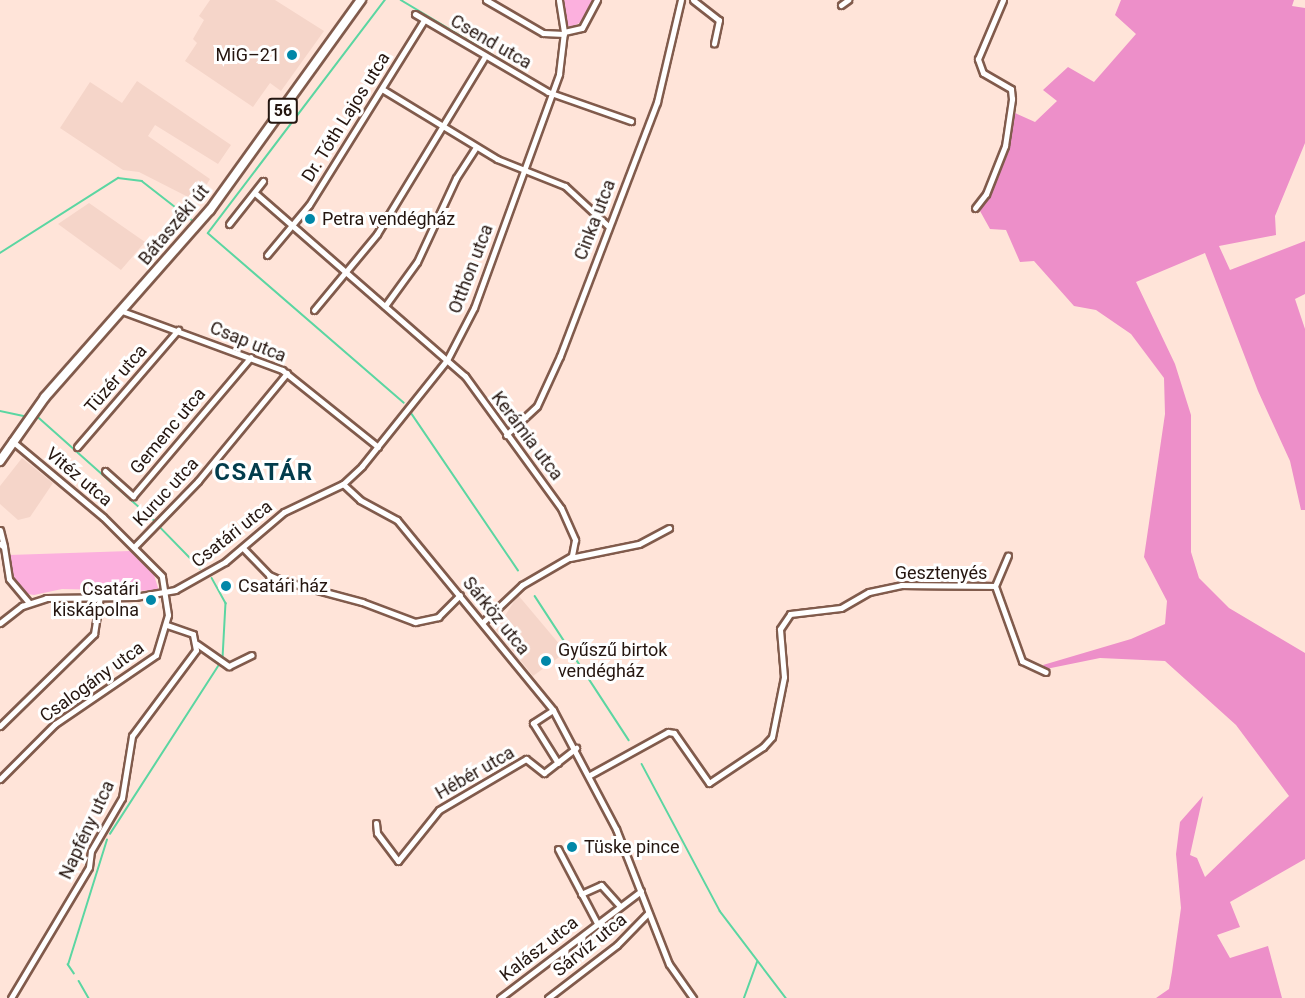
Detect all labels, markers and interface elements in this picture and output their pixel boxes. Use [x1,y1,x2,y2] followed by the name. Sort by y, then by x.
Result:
[447,10,535,74] street label: Csend utca
[216,44,280,66] place label: MiG–21
[285,48,299,62] marker: MiG–21
[297,48,395,186] street label: Dr. Tóth Lajos utca
[266,98,300,124] road number: 56
[570,177,620,263] street label: Cinka utca
[134,180,214,270] street label: Bátaszéki út
[322,208,455,230] place label: Petra vendégház
[303,212,317,226] marker: Petra vendégház
[444,221,498,317] street label: Otthon utca
[207,317,289,367] street label: Csap utca
[80,340,152,418] street label: Tüzér utca
[126,383,210,479] street label: Gemenc utca
[487,387,567,485] street label: Kerámia utca
[42,443,116,511] street label: Vitéz utca
[129,453,203,531] street label: Kuruc utca
[214,459,314,487] district label: CSATÁR
[187,496,277,572] street label: Csatári utca
[895,562,987,584] street label: Gesztenyés
[458,573,534,659] street label: Sárköz utca
[238,575,328,597] place label: Csatári ház
[53,579,139,622] place label: Csatári kiskápolna
[219,579,233,593] marker: Csatári ház
[144,593,158,607] marker: Csatári kiskápolna
[36,637,148,727] street label: Csalogány utca
[558,640,667,682] place label: Gyűszű birtok vendégház
[539,654,553,668] marker: Gyűszű birtok vendégház
[432,742,518,804] street label: Hébér utca
[55,777,119,883] street label: Napfény utca
[584,836,679,858] place label: Tüske pince
[565,840,579,854] marker: Tüske pince
[549,909,631,981] street label: Sárvíz utca
[496,912,582,986] street label: Kalász utca

